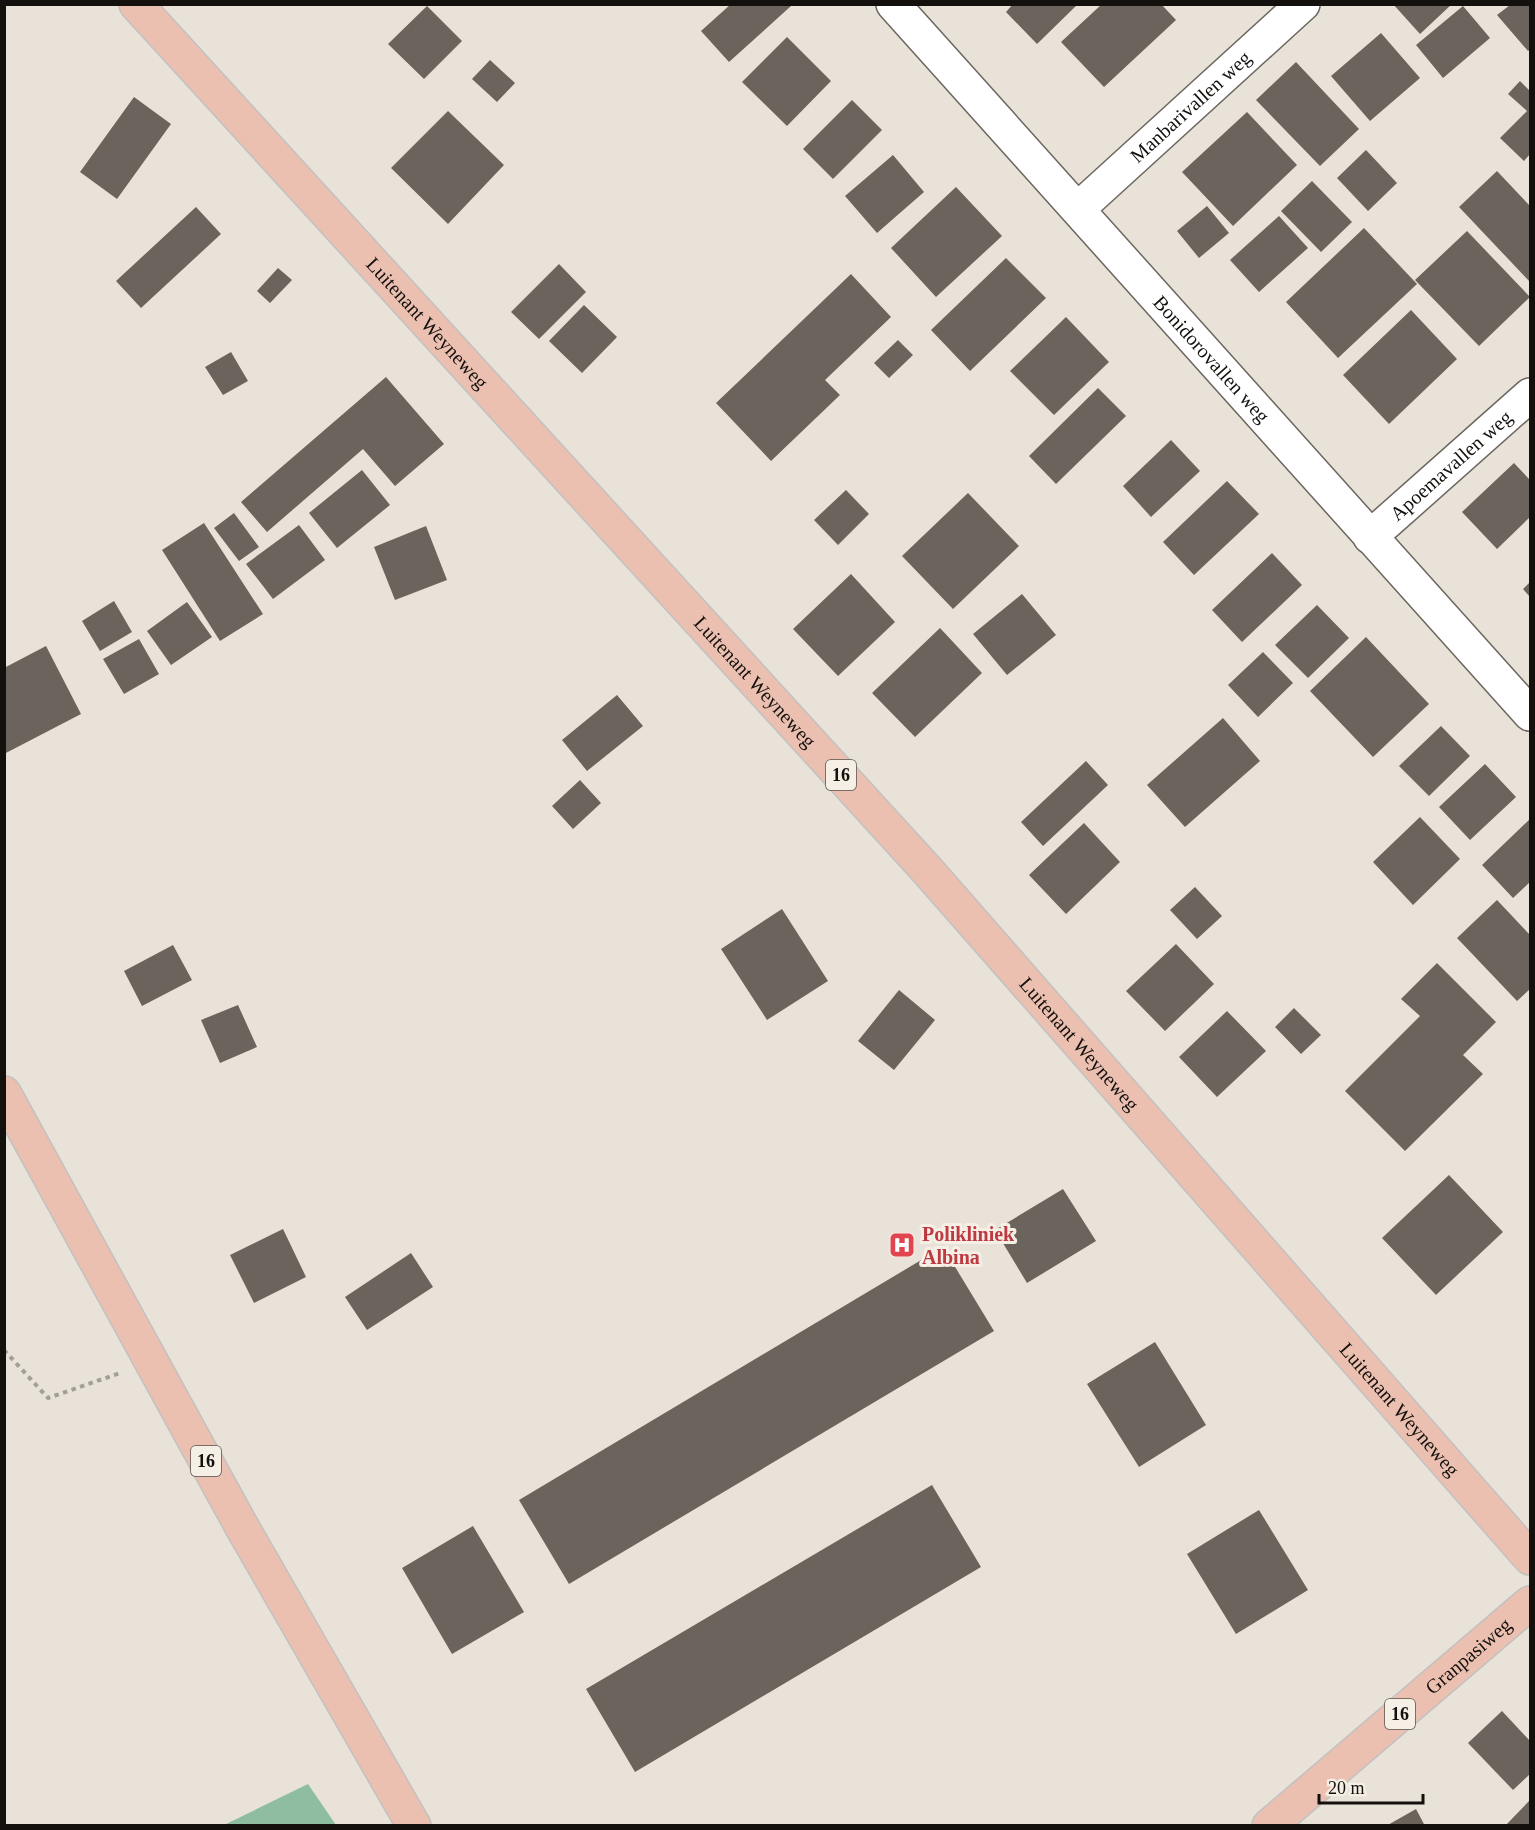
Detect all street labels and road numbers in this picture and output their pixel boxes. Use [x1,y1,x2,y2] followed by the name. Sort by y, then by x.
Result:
[1126,46,1256,167] street label: Manbarivallen weg
[362,253,493,394] street label: Luitenant Weyneweg
[1149,291,1274,428] street label: Bonidorovallen weg
[1385,406,1517,525] street label: Apoemavallen weg
[690,612,820,753] street label: Luitenant Weyneweg
[826,760,856,790] road number: 16
[1015,973,1144,1116] street label: Luitenant Weyneweg
[1335,1338,1464,1481] street label: Luitenant Weyneweg
[191,1446,221,1476] road number: 16
[1421,1613,1516,1698] street label: Granpasiweg
[1385,1699,1415,1729] road number: 16

